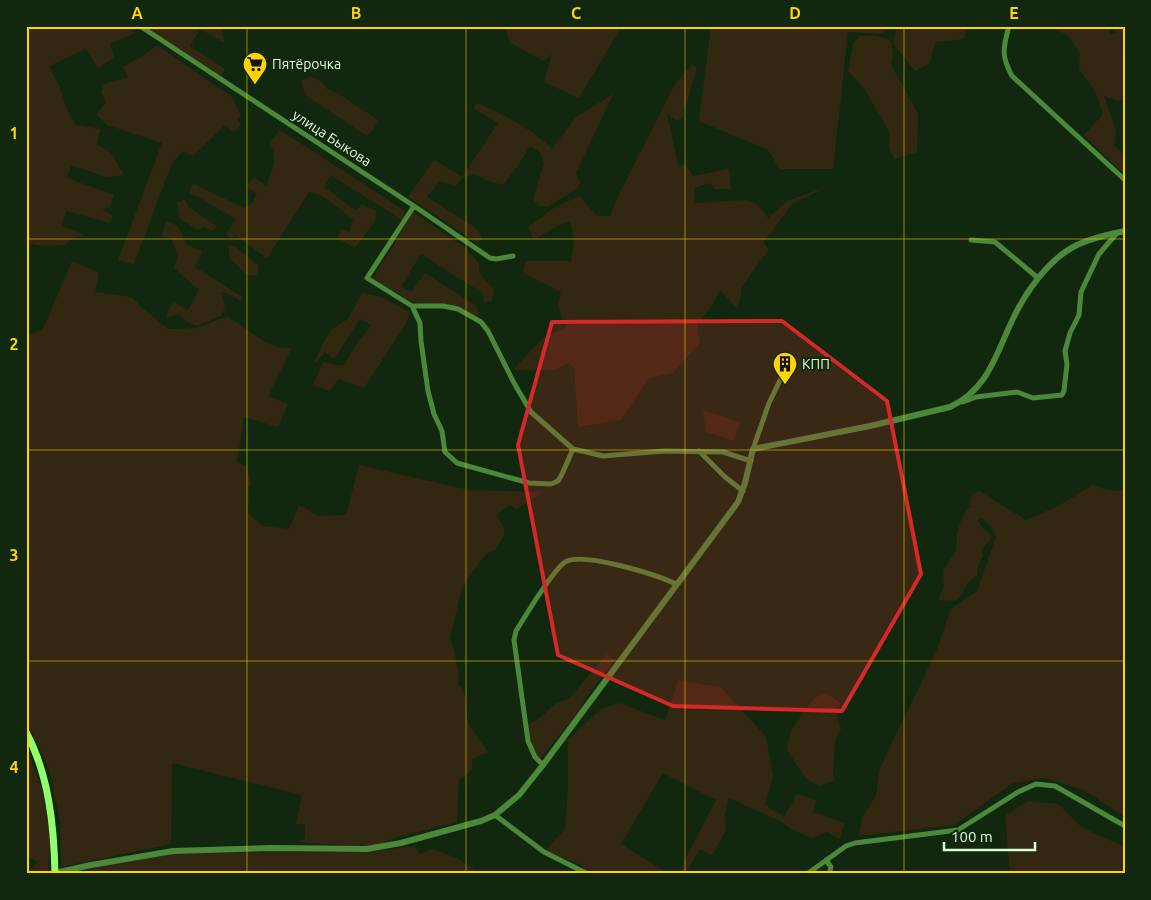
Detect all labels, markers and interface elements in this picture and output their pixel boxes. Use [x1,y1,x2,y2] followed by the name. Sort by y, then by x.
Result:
[131,4,143,22] text: A
[351,4,361,22] text: B
[571,4,581,22] text: C
[789,4,801,22] text: D
[1009,4,1019,22] text: E
[242,51,268,85] supermarket icon: Пятёрочка
[272,56,341,72] place label: Пятёрочка
[290,107,374,169] street label: улица Быкова
[9,124,19,142] text: 1
[9,335,19,353] text: 2
[772,351,798,385] building icon: КПП
[802,356,830,372] place label: КПП
[9,546,19,564] text: 3
[9,758,19,776] text: 4
[944,820,1035,852] scale bar
[951,828,993,845] text: 100 m

